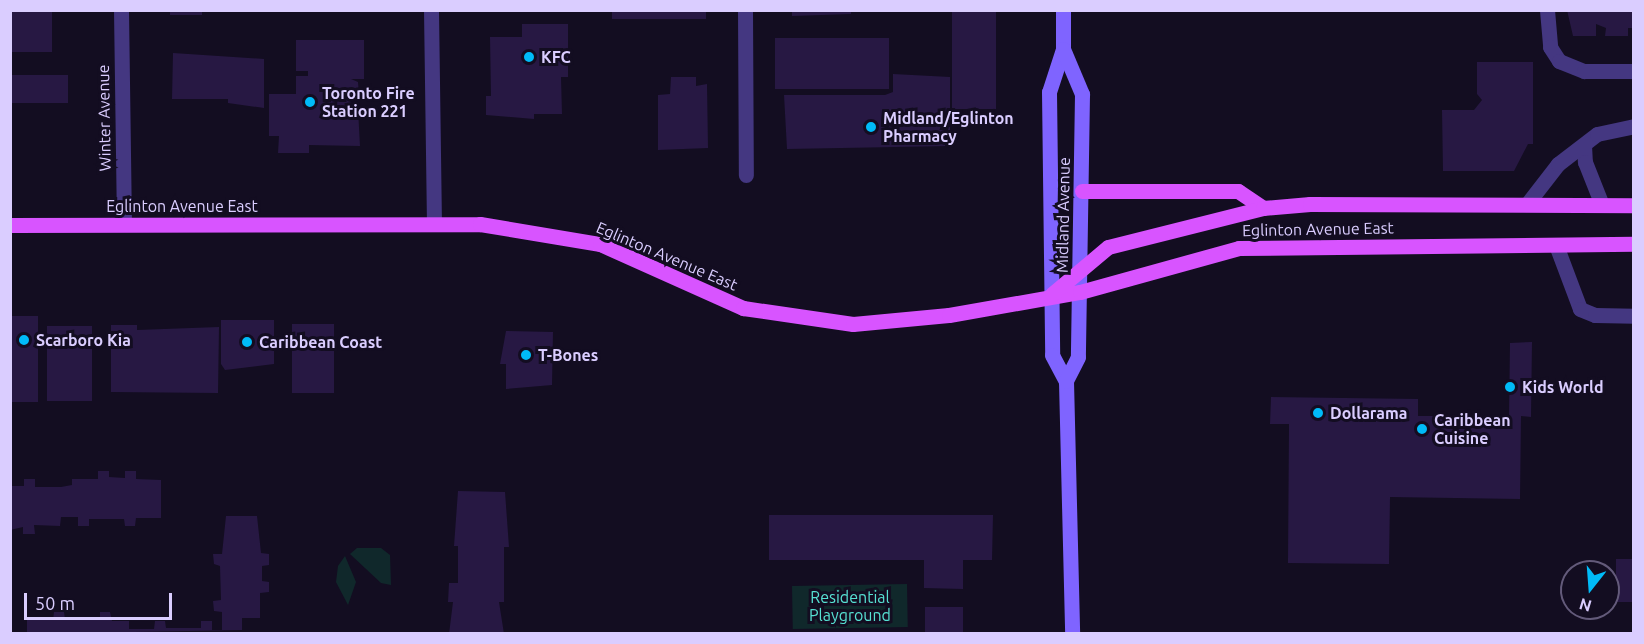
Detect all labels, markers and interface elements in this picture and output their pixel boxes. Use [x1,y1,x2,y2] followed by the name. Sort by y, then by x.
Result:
[541,47,571,67] place label: KFC
[522,50,536,64] marker: KFC
[93,64,115,172] street label: Winter Avenue
[322,83,415,121] place label: Toronto Fire Station 221
[303,95,317,109] marker: Toronto Fire Station 221
[883,108,1014,146] place label: Midland/Eglinton Pharmacy
[864,120,878,134] marker: Midland/Eglinton Pharmacy
[1052,157,1074,273] street label: Midland Avenue
[106,196,258,216] street label: Eglinton Avenue East
[593,218,741,294] street label: Eglinton Avenue East
[1242,218,1394,240] street label: Eglinton Avenue East
[36,330,131,350] place label: Scarboro Kia
[259,332,382,352] place label: Caribbean Coast
[17,333,31,347] marker: Scarboro Kia
[240,335,254,349] marker: Caribbean Coast
[538,345,598,365] place label: T-Bones
[519,348,533,362] marker: T-Bones
[1522,377,1603,397] place label: Kids World
[1503,380,1517,394] marker: Kids World
[1330,403,1407,423] place label: Dollarama
[1311,406,1325,420] marker: Dollarama
[1434,410,1510,448] place label: Caribbean Cuisine
[1415,422,1429,436] marker: Caribbean Cuisine
[1560,560,1620,620] north arrow
[27,581,176,619] scale bar
[809,587,891,625] park label: Residential Playground
[35,593,75,613] text: 50 m
[1577,595,1594,616] text: N

